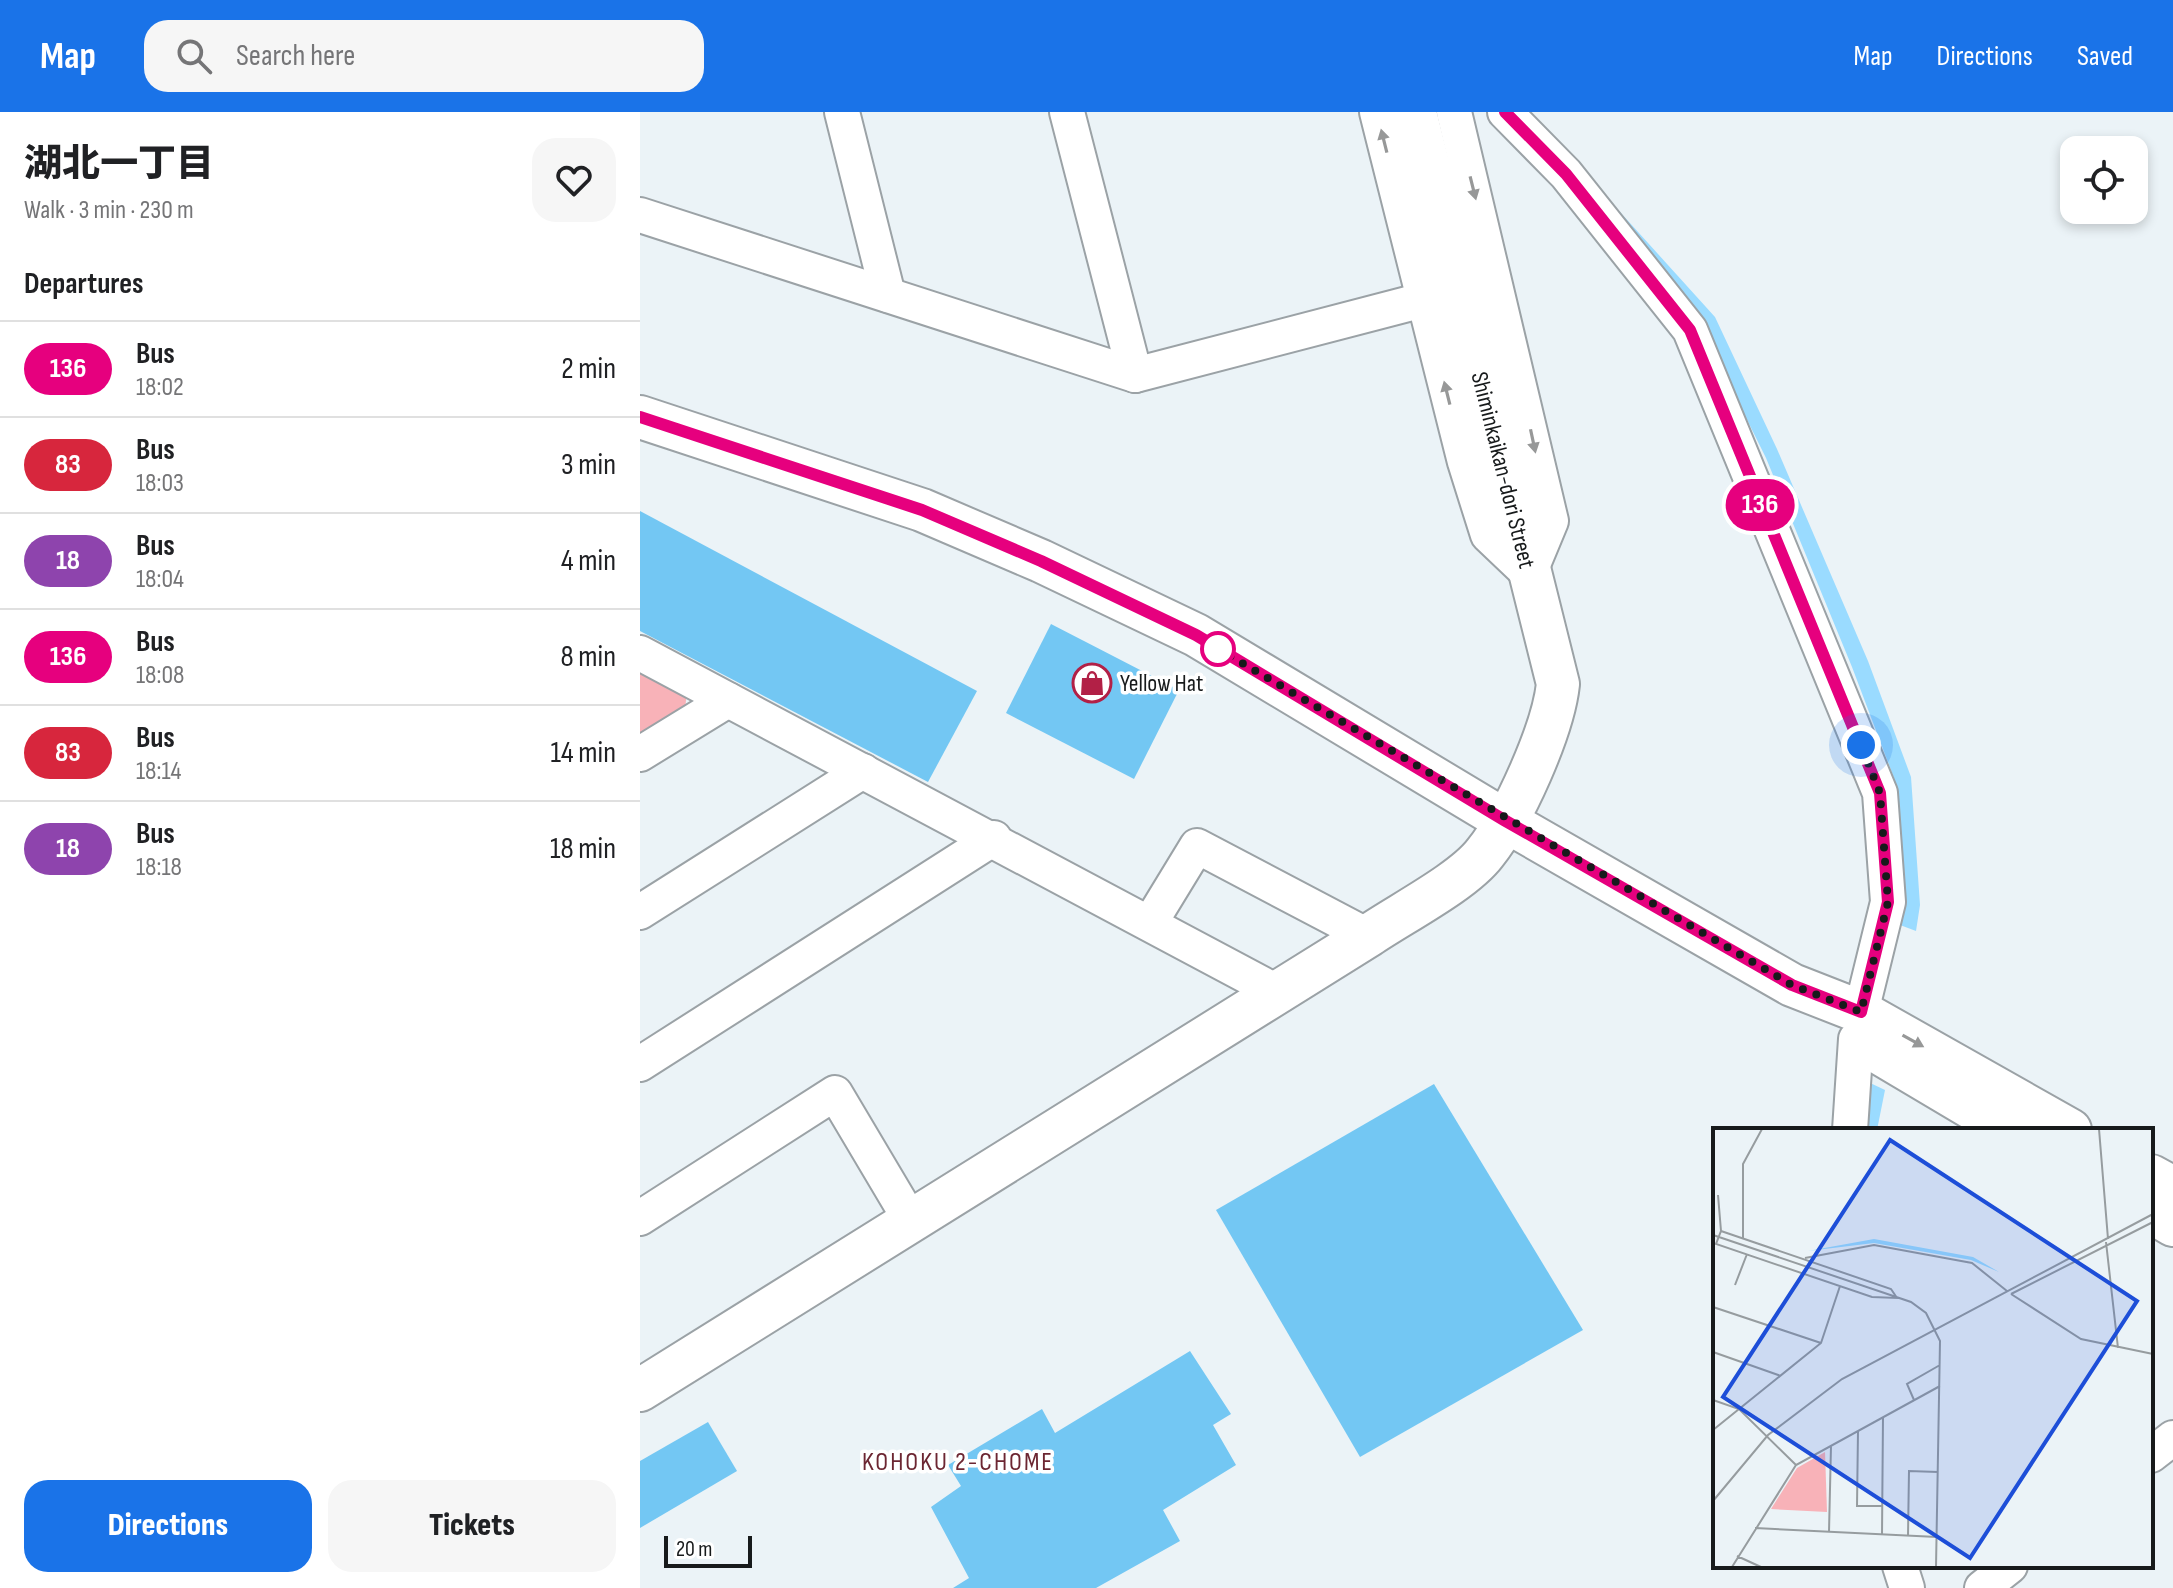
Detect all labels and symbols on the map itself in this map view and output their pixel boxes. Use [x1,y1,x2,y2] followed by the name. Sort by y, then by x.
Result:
[1377,128,1390,153] one-way arrow
[1467,175,1479,200] one-way arrow
[1465,369,1541,571] street label: Shiminkaikan-dori Street
[1441,380,1453,405] one-way arrow
[1527,428,1540,453] one-way arrow
[1714,479,1806,531] line badge: 136
[1201,632,1235,666] unlabelled marker
[1071,662,1113,704] shop icon: Yellow Hat
[1120,669,1203,698] place label: Yellow Hat
[1841,725,1881,765] your location
[1902,1034,1924,1048] one-way arrow
[1713,1128,2153,1568] inset map
[862,1447,1054,1478] district label: KOHOKU 2-CHOME
[664,1532,752,1568] scale bar

